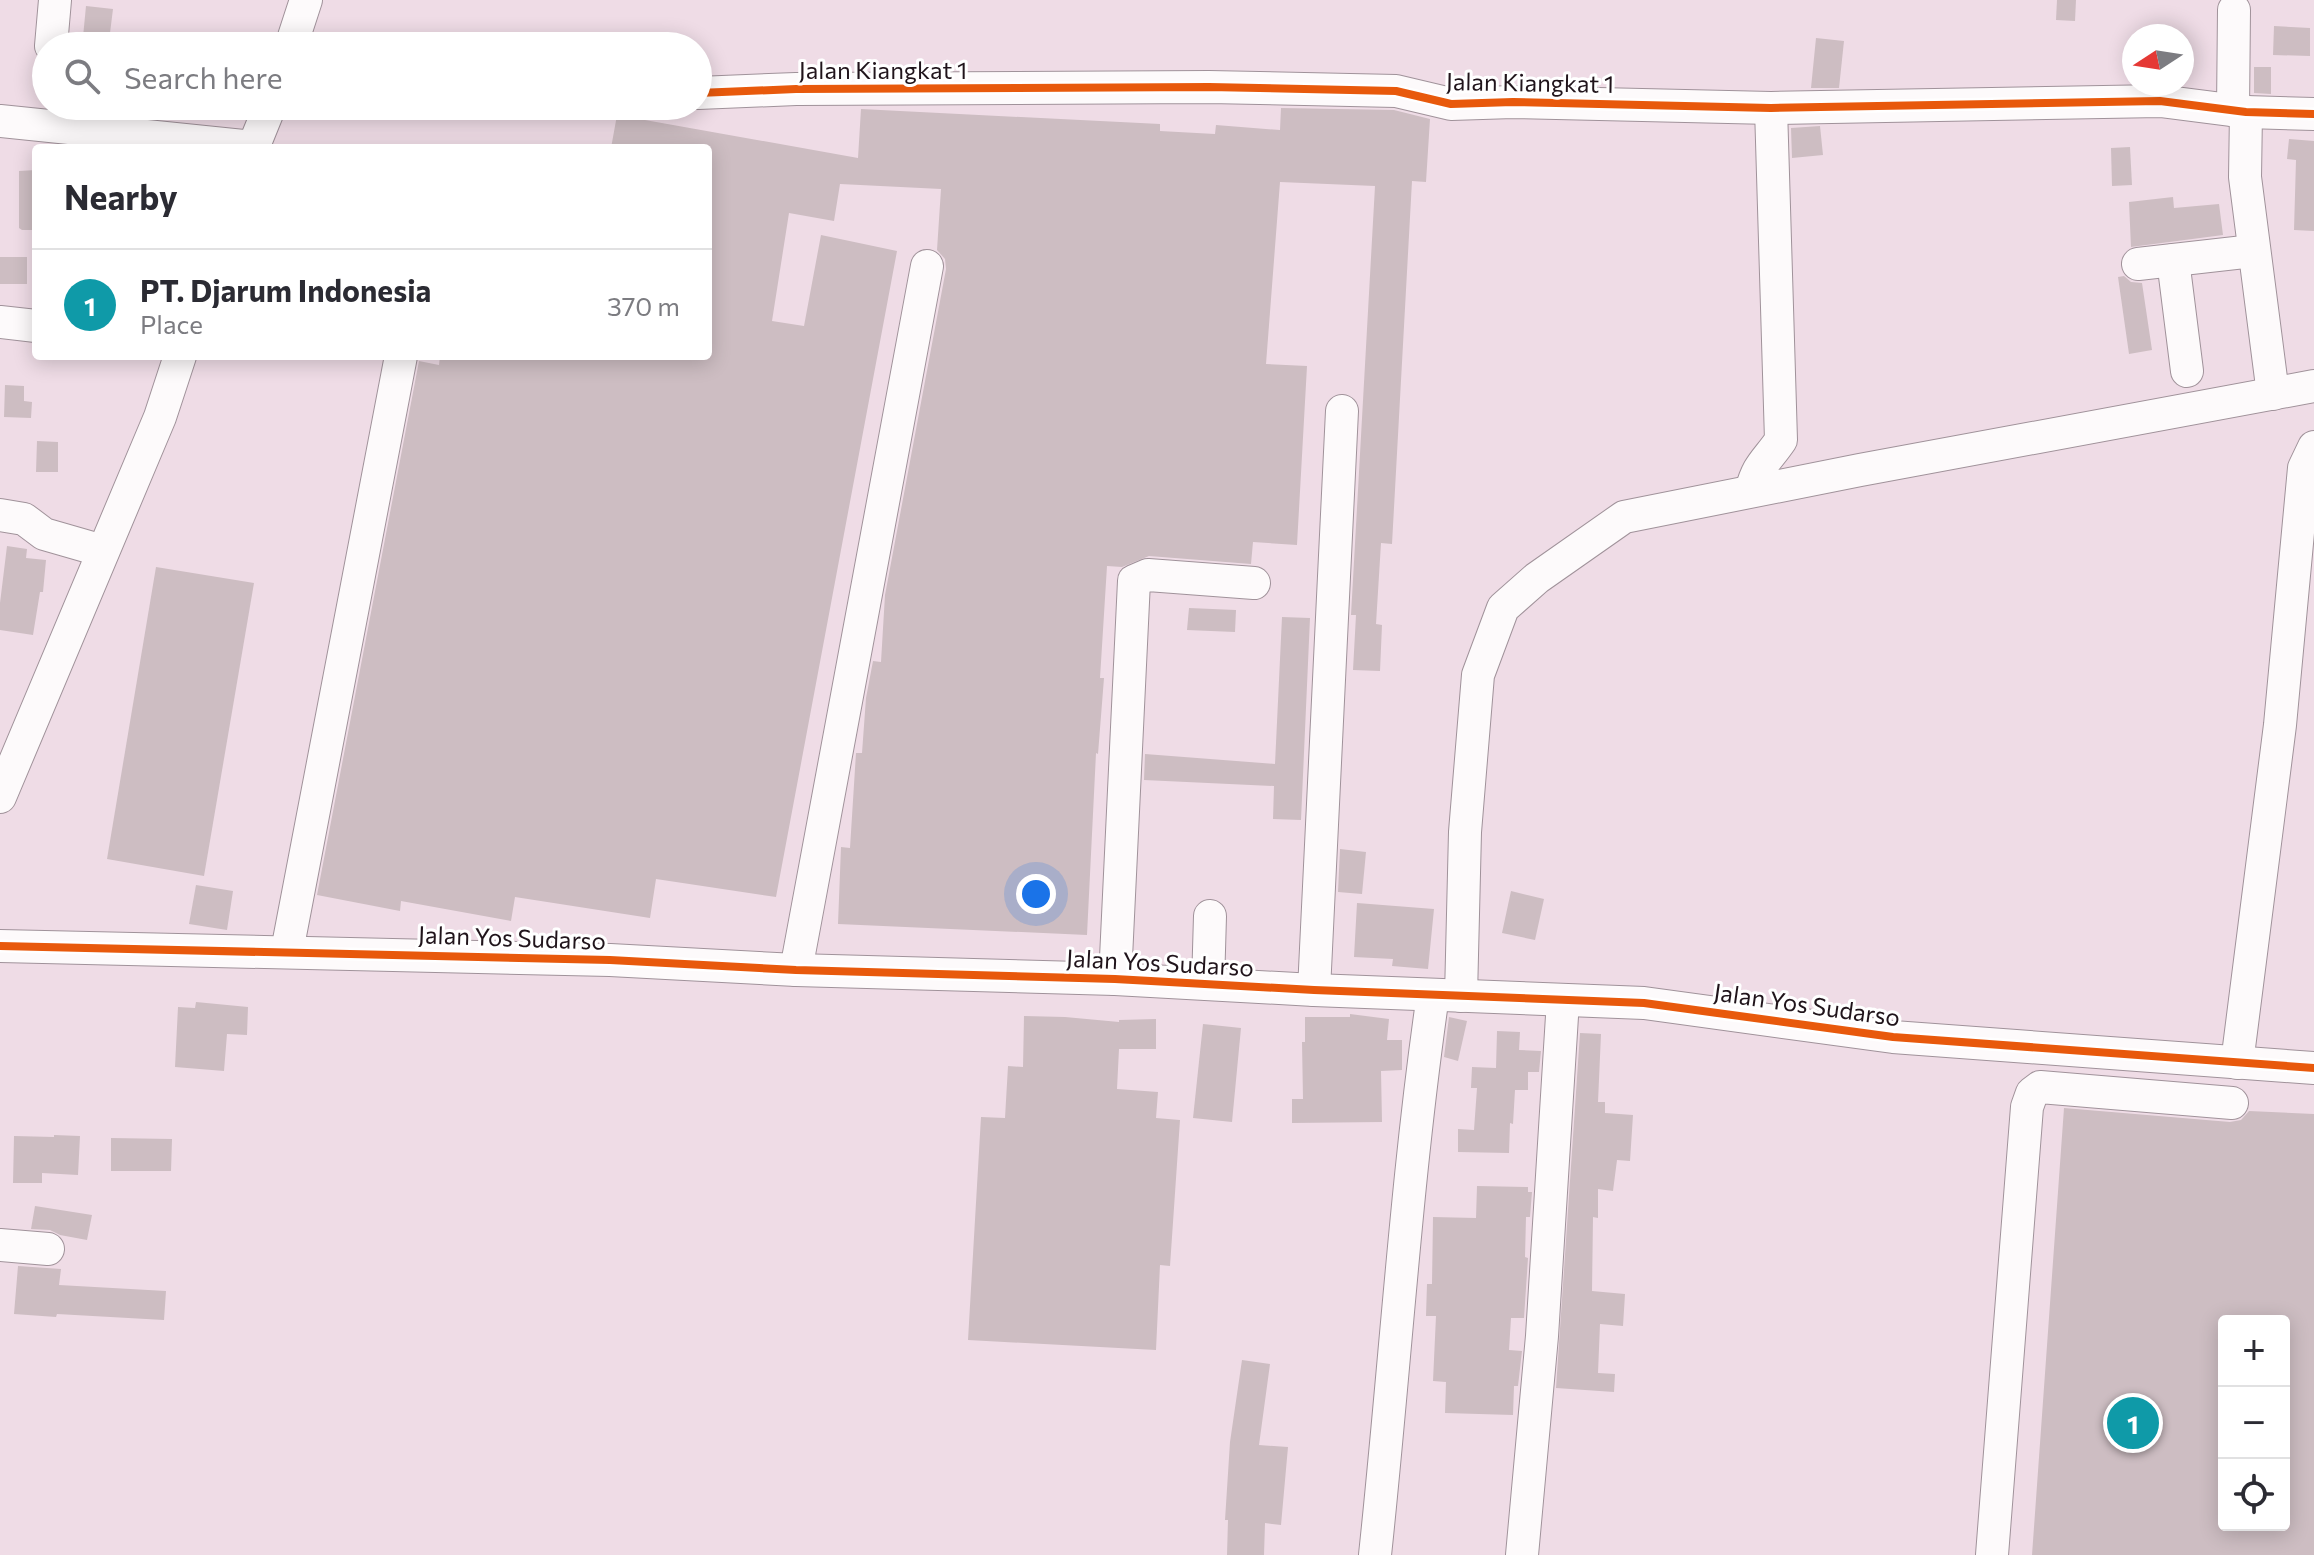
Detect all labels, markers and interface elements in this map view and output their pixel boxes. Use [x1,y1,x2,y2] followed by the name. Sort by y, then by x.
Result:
[2122,24,2194,96] north arrow
[32,32,712,120] search box
[60,54,104,98] icon: search
[799,55,967,84] street label: Jalan Kiangkat 1
[124,58,283,95] text: Search here
[1446,66,1614,98] street label: Jalan Kiangkat 1
[64,175,178,217] text: Nearby
[140,271,431,308] text: PT. Djarum Indonesia
[84,290,96,321] text: 1
[607,290,680,321] text: 370 m
[140,308,203,339] text: Place
[1016,874,1056,914] your location
[418,919,606,955] street label: Jalan Yos Sudarso
[1065,943,1255,981] street label: Jalan Yos Sudarso
[1712,977,1902,1031] street label: Jalan Yos Sudarso
[2218,1315,2290,1531] map controls
[2218,1315,2290,1387] button: +
[2218,1387,2290,1459] button: −
[2107,1393,2159,1453] pin: 1
[2218,1459,2290,1531] button: locate

